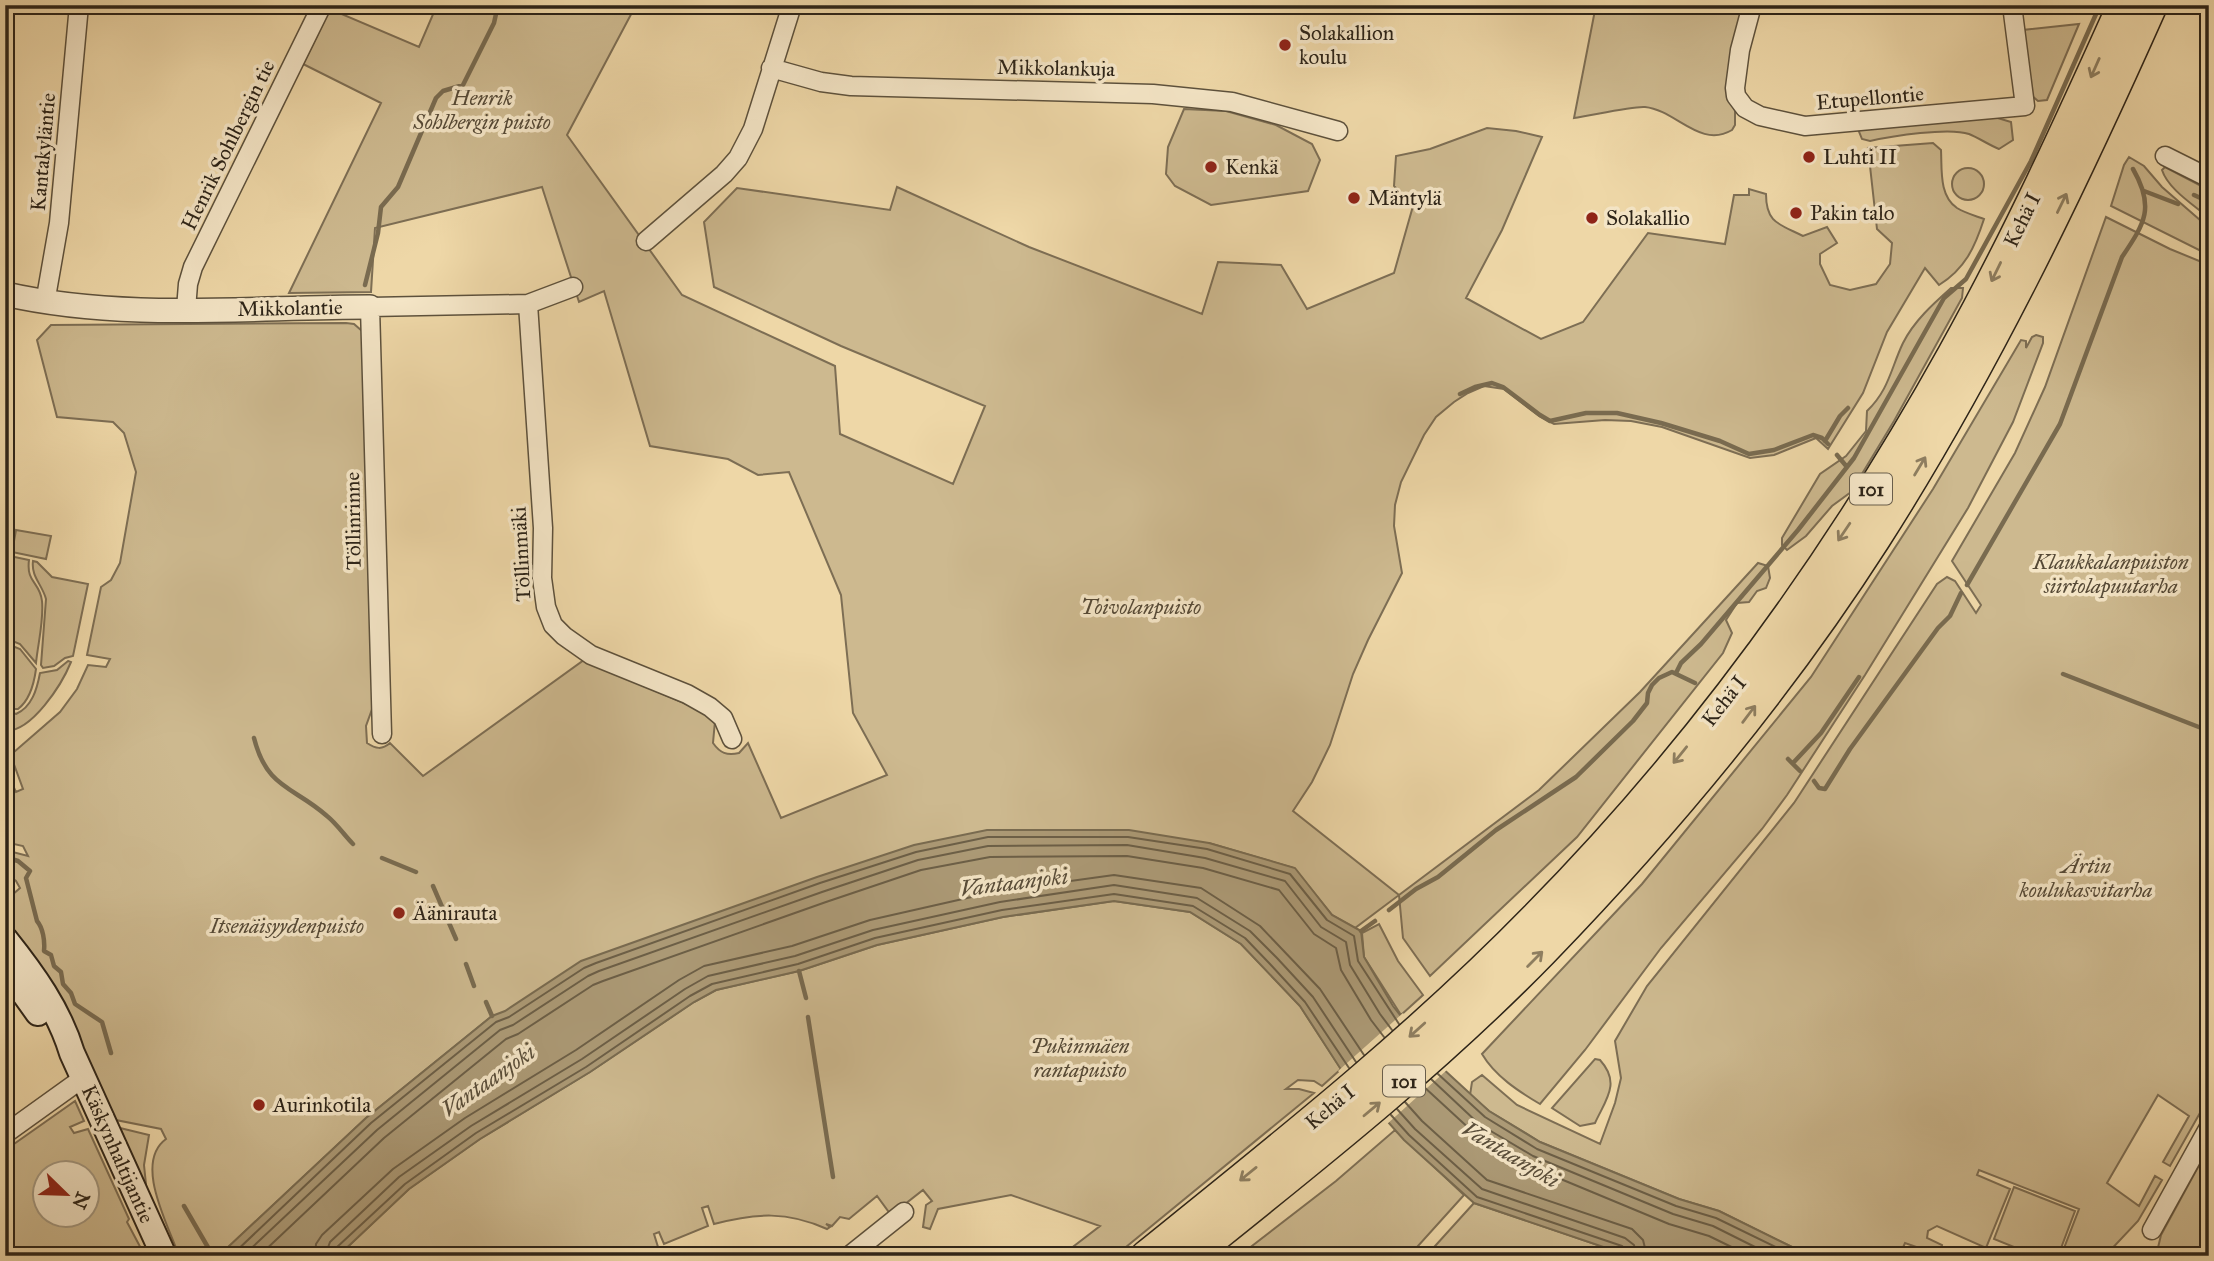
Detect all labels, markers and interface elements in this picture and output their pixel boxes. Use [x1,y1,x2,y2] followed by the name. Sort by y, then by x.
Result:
[1299,20,1394,70] place label: Solakallion koulu
[1277,37,1293,53] marker: Solakallion koulu
[997,54,1115,82] street label: Mikkolankuja
[176,55,281,234] street label: Henrik Sohlbergin tie
[2088,56,2101,78] one-way arrow
[1815,80,1925,116] street label: Etupellontie
[412,85,551,135] park label: Henrik Sohlbergin puisto
[25,92,61,212] street label: Kantakyläntie
[1823,144,1897,170] place label: Luhti II
[1801,149,1817,165] marker: Luhti II
[1225,154,1279,180] place label: Kenkä
[1203,159,1219,175] marker: Kenkä
[1368,185,1442,211] place label: Mäntylä
[1998,188,2046,252] street label: Kehä I
[1346,190,1362,206] marker: Mäntylä
[2055,193,2069,214] one-way arrow
[1810,200,1895,226] place label: Pakin talo
[1606,205,1690,231] place label: Solakallio
[1788,205,1804,221] marker: Pakin talo
[1584,210,1600,226] marker: Solakallio
[1988,261,2002,282] one-way arrow
[237,294,343,322] street label: Mikkolantie
[1913,456,1927,476] one-way arrow
[339,471,367,570] street label: Töllinrinne
[1850,474,1892,504] road number: 101
[506,506,536,602] street label: Töllinmäki
[1837,522,1851,541] one-way arrow
[2032,549,2189,599] park label: Klaukkalanpuiston siirtolapuutarha
[1081,594,1201,620] park label: Toivolanpuisto
[1696,670,1752,732] street label: Kehä I
[1742,705,1757,723] one-way arrow
[1673,745,1688,763] one-way arrow
[2019,853,2152,903] park label: Ärtin koulukasvitarha
[958,861,1070,903] water label: Vantaanjoki
[412,900,498,926] place label: Äänirauta
[391,905,407,921] marker: Äänirauta
[209,913,364,939] park label: Itsenäisyydenpuisto
[1526,950,1543,967] one-way arrow
[1408,1022,1426,1038] one-way arrow
[1030,1033,1130,1083] park label: Pukinmäen rantapuisto
[436,1037,541,1123] water label: Vantaanjoki
[1383,1065,1425,1096] road number: 101
[1300,1079,1360,1135] street label: Kehä I
[76,1081,160,1227] street label: Käskynhaltijantie
[272,1092,371,1118] place label: Aurinkotila
[251,1097,267,1113] marker: Aurinkotila
[1362,1101,1380,1117] one-way arrow
[1457,1114,1565,1194] water label: Vantaanjoki
[32,1160,102,1230] north arrow
[1239,1166,1257,1182] one-way arrow
[67,1189,95,1212] text: N

